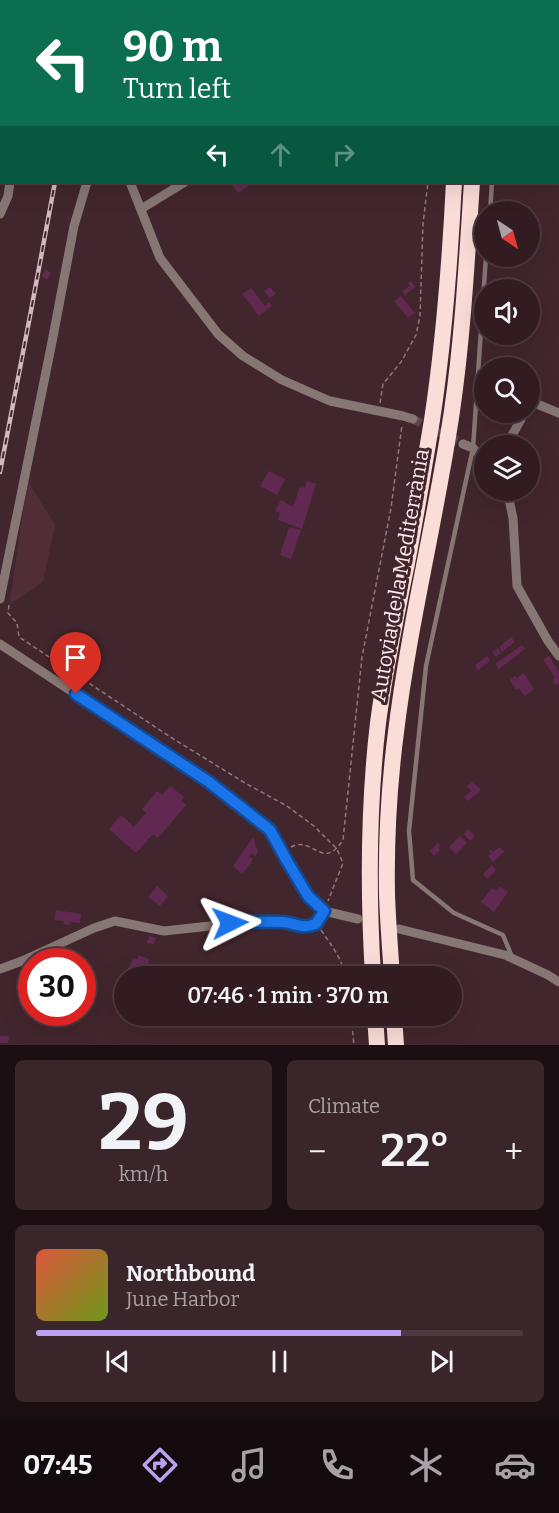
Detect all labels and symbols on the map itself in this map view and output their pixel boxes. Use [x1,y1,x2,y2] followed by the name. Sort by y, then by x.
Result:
[474,201,540,267] north arrow
[365,446,435,703] street label: Autovia de la Mediterrània
[50,632,101,694] pin
[198,891,262,955] position arrow
[18,948,96,1026] speed limit sign: 30

